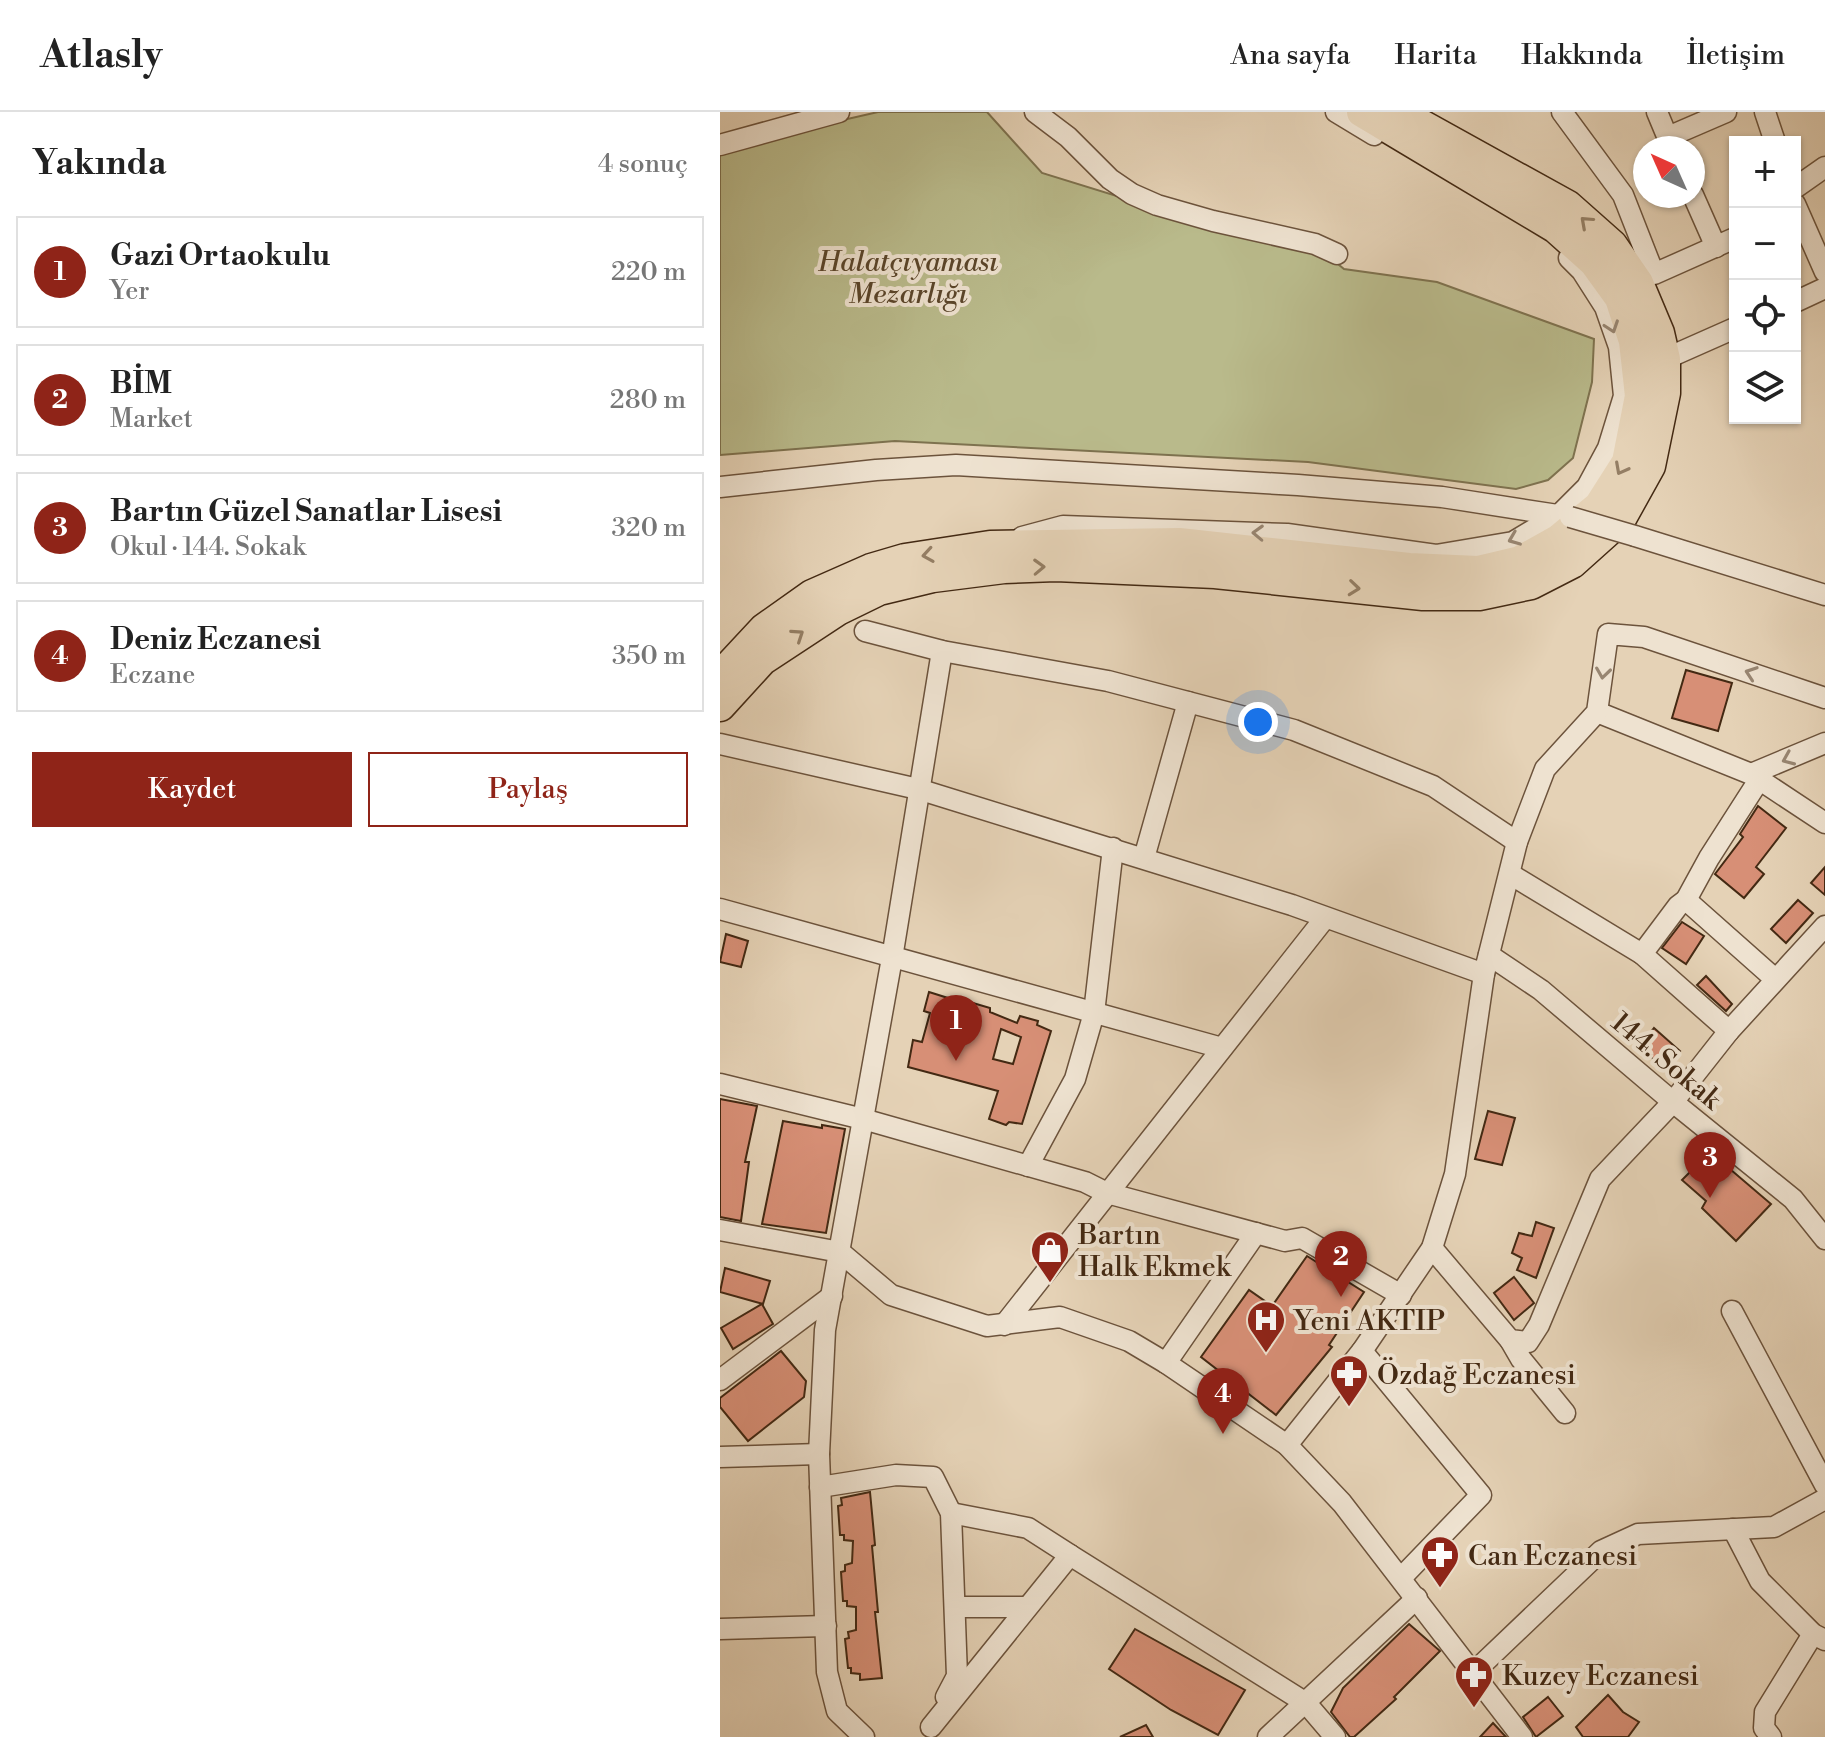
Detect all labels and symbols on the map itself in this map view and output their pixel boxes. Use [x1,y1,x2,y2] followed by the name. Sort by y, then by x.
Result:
[1633,136,1705,208] north arrow
[1580,217,1595,231] one-way arrow
[817,245,998,312] park label: Halatçıyaması Mezarlığı
[1603,319,1619,333] one-way arrow
[1616,461,1631,475] one-way arrow
[1251,524,1264,541] one-way arrow
[1508,529,1522,546] one-way arrow
[921,546,935,563] one-way arrow
[1033,558,1046,575] one-way arrow
[1348,580,1361,597] one-way arrow
[790,630,804,645] one-way arrow
[1595,666,1612,680] one-way arrow
[1745,667,1759,683] one-way arrow
[1238,702,1278,742] your location
[1782,749,1796,765] one-way arrow
[930,995,982,1061] pin: 1
[1604,1005,1729,1118] street label: 144. Sokak
[1684,1132,1736,1198] pin: 3
[1077,1218,1232,1285] place label: Bartın Halk Ekmek
[1029,1229,1071,1284] shop icon: Bartın Halk Ekmek
[1315,1231,1367,1297] pin: 2
[1245,1299,1287,1354] hospital icon: Yeni AKTIP
[1292,1304,1445,1339] place label: Yeni AKTIP
[1328,1353,1370,1408] pharmacy icon: Özdağ Eczanesi
[1377,1357,1576,1393] place label: Özdağ Eczanesi
[1197,1368,1249,1434] pin: 4
[1419,1534,1461,1589] pharmacy icon: Can Eczanesi
[1468,1539,1637,1574] place label: Can Eczanesi
[1453,1654,1495,1709] pharmacy icon: Kuzey Eczanesi
[1502,1659,1699,1694] place label: Kuzey Eczanesi

